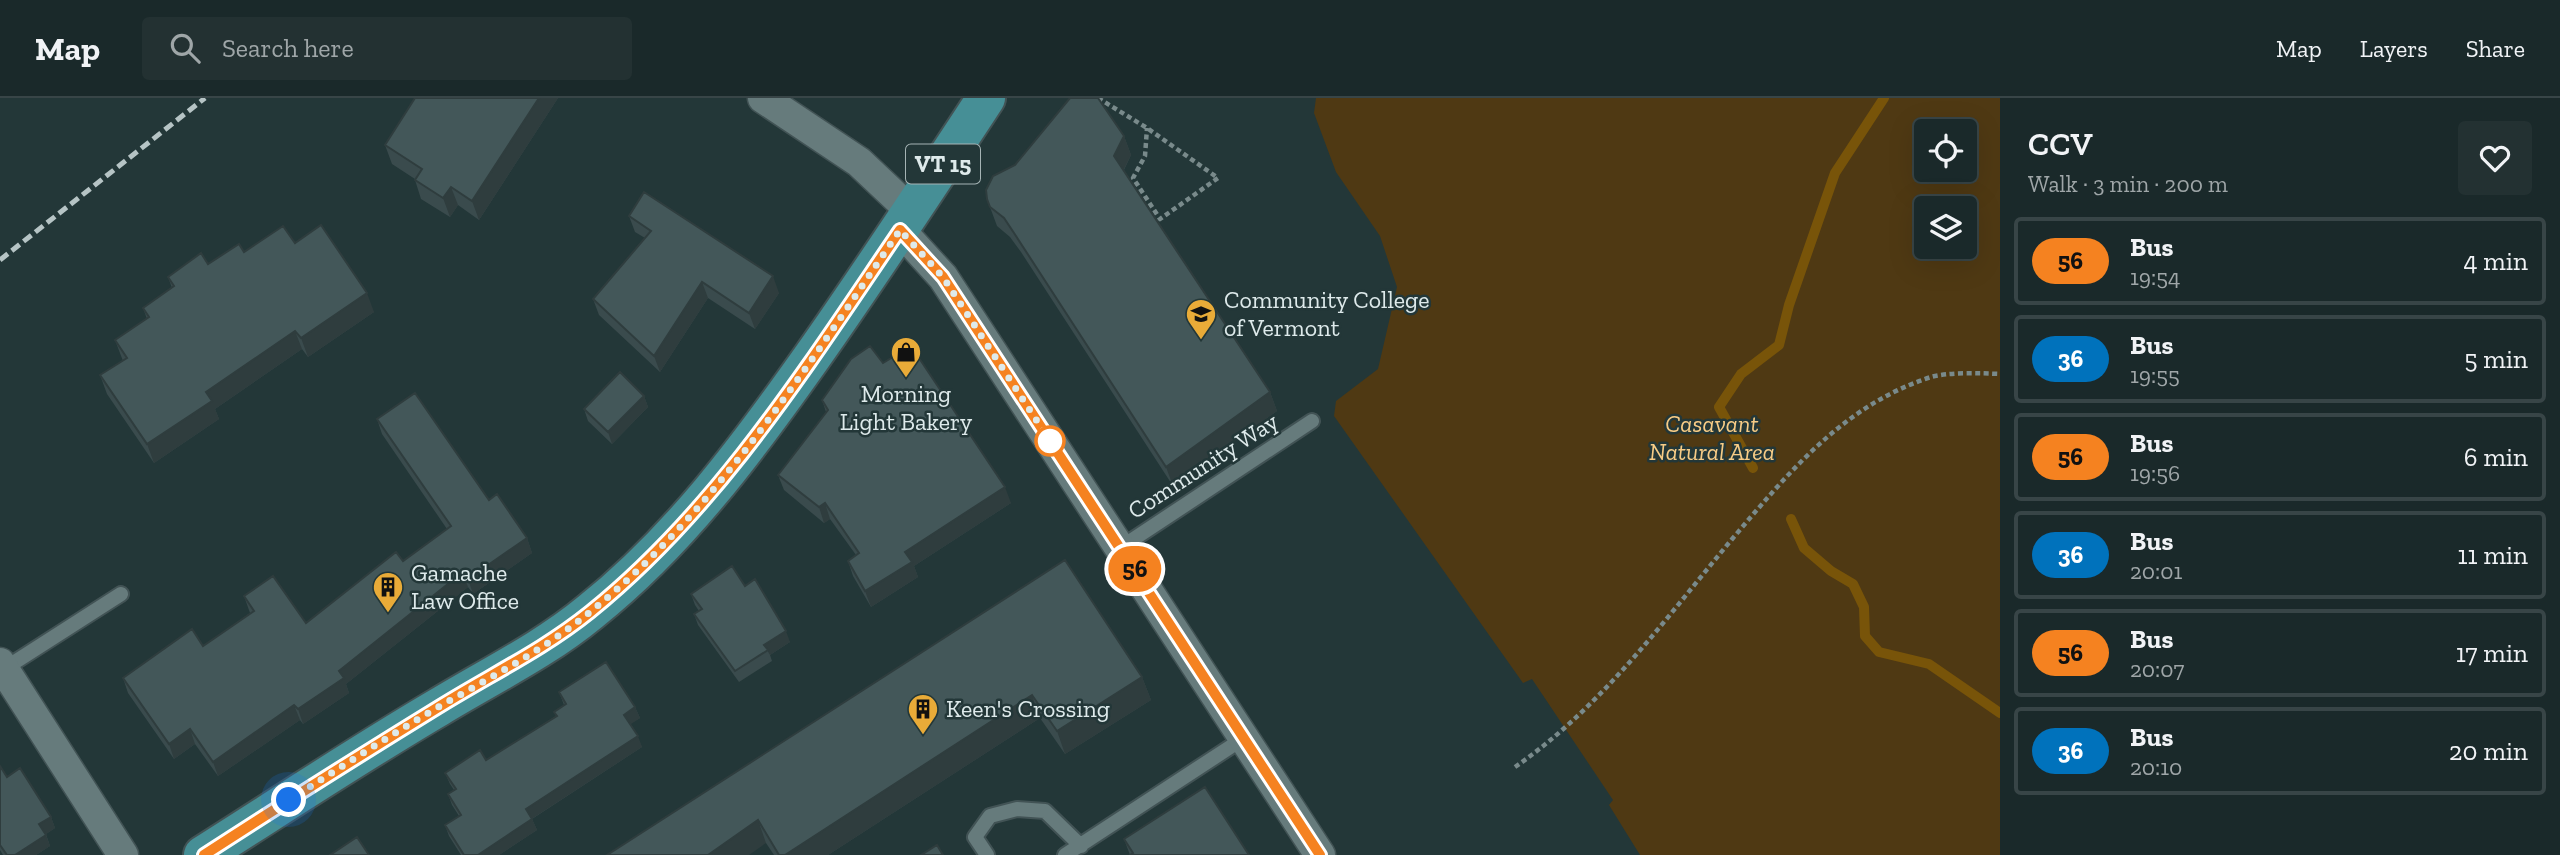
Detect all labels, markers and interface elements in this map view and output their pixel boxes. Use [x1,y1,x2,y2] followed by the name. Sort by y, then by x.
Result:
[142,17,632,80] search box
[35,29,100,68] text: Map
[166,29,204,67] icon: search
[222,32,354,64] text: Search here
[2276,34,2322,63] text: Map
[2360,34,2428,63] text: Layers
[2466,34,2525,63] text: Share
[1914,119,1977,259] map controls
[1914,119,1977,182] button: locate
[2458,121,2532,195] button: heart
[2028,124,2093,163] text: CCV
[906,144,980,184] road number: VT 15
[2028,170,2228,198] text: Walk · 3 min · 200 m
[1914,196,1977,259] button: layers
[2130,231,2173,263] text: Bus
[2463,245,2528,277] text: 4 min
[2058,246,2083,275] text: 56
[2130,263,2180,291] text: 19:54
[1224,285,1430,342] place label: Community College of Vermont
[1184,297,1218,341] school or university icon: Community College of Vermont
[2130,329,2173,361] text: Bus
[889,335,923,379] shop icon: Morning Light Bakery
[2464,343,2528,375] text: 5 min
[2058,344,2083,373] text: 36
[2130,361,2180,389] text: 19:55
[840,379,973,436] place label: Morning Light Bakery
[1122,406,1284,525] street label: Community Way
[1649,409,1775,466] park label: Casavant Natural Area
[1035,426,1065,456] unlabelled marker
[2130,427,2173,459] text: Bus
[2464,441,2528,473] text: 6 min
[2058,442,2083,471] text: 56
[2130,459,2180,487] text: 19:56
[2130,525,2173,557] text: Bus
[2457,539,2528,571] text: 11 min
[2058,540,2083,569] text: 36
[1104,546,1166,592] line badge: 56
[1122,554,1148,583] text: 56
[2130,557,2182,585] text: 20:01
[411,558,519,615] place label: Gamache Law Office
[371,570,405,614] building icon: Gamache Law Office
[2130,623,2173,655] text: Bus
[2456,637,2528,669] text: 17 min
[2058,638,2083,667] text: 56
[2130,655,2184,683] text: 20:07
[906,692,940,736] building icon: Keen's Crossing
[946,694,1110,723] place label: Keen's Crossing
[2130,721,2173,753] text: Bus
[2449,735,2528,767] text: 20 min
[2058,736,2083,765] text: 36
[2130,753,2182,781] text: 20:10
[271,782,306,817] your location

